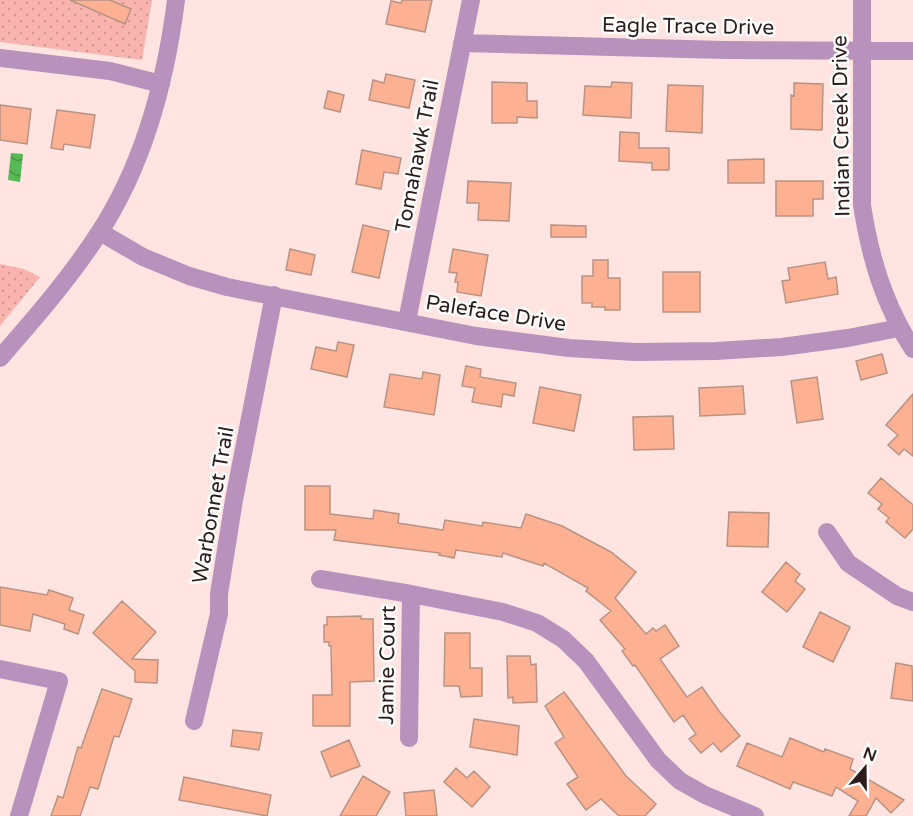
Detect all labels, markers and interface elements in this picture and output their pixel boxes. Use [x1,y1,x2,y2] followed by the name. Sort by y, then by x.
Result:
[602,12,775,41] street label: Eagle Trace Drive
[827,35,856,217] street label: Indian Creek Drive
[390,78,445,235] street label: Tomahawk Trail
[424,290,568,337] street label: Paleface Drive
[187,425,240,586] street label: Warbonnet Trail
[374,605,401,725] street label: Jamie Court
[835,738,895,798] north arrow
[860,743,879,766] text: N

